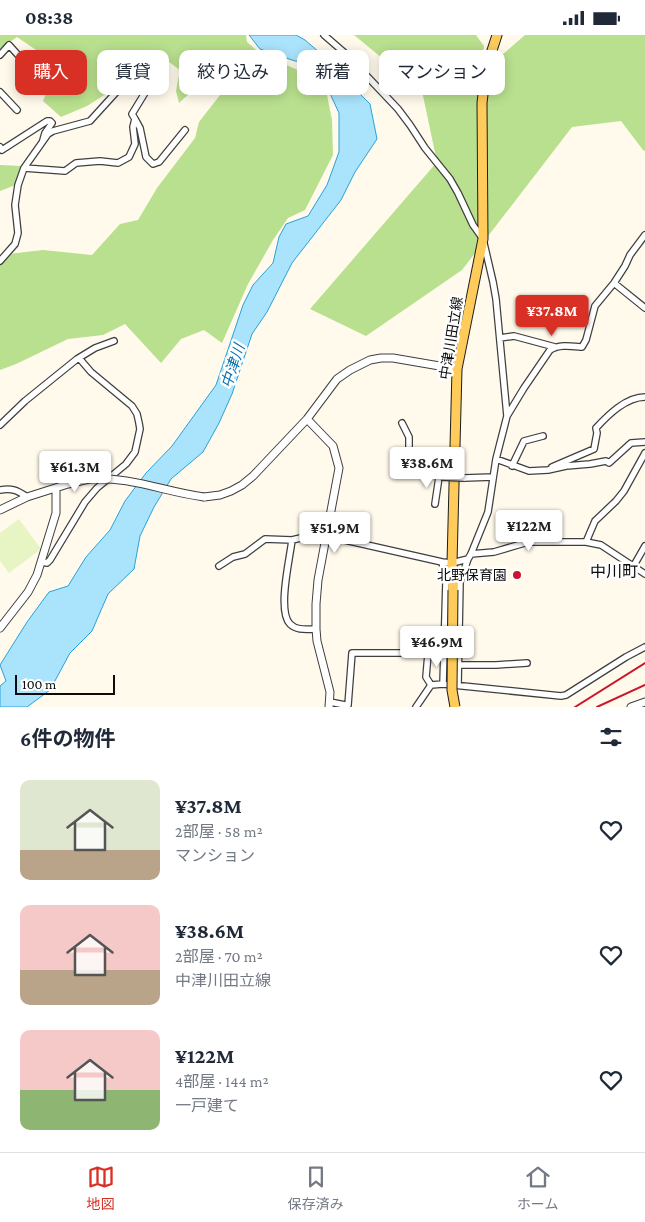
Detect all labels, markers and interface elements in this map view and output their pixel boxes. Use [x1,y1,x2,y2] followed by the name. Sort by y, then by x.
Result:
[25,7,73,28] text: 08:38
[15,50,87,95] chip: 購入
[97,50,169,95] chip: 賃貸
[179,50,287,95] chip: 絞り込み
[297,50,369,95] chip: 新着
[379,50,505,95] chip: マンション
[437,295,465,381] street label: 中津川田立線
[511,295,593,337] pin: ¥37.8M
[527,302,577,319] text: ¥37.8M
[218,340,248,390] water label: 中津川
[386,447,468,489] pin: ¥38.6M
[34,451,116,493] pin: ¥61.3M
[401,454,453,471] text: ¥38.6M
[50,458,100,475] text: ¥61.3M
[494,509,564,552] pin: ¥122M
[294,511,376,554] pin: ¥51.9M
[506,517,552,534] text: ¥122M
[310,519,360,536] text: ¥51.9M
[590,563,638,580] district label: 中川町
[437,567,507,583] place label: 北野保育園
[511,569,523,581] marker: 北野保育園
[396,625,478,668] pin: ¥46.9M
[411,633,463,650] text: ¥46.9M
[15,672,115,695] scale bar
[22,676,56,692] text: 100 m
[597,723,625,751] icon: filters
[20,727,115,751] text: 6件の物件
[175,794,242,818] text: ¥37.8M
[60,800,120,860] icon: home
[597,816,625,844] icon: heart
[175,823,263,840] text: 2部屋 · 58 m²
[175,847,255,864] text: マンション
[175,919,244,943] text: ¥38.6M
[60,925,120,985] icon: home
[597,941,625,969] icon: heart
[175,948,263,965] text: 2部屋 · 70 m²
[175,972,271,989] text: 中津川田立線
[175,1044,234,1068] text: ¥122M
[60,1050,120,1110] icon: home
[597,1066,625,1094] icon: heart
[175,1073,269,1090] text: 4部屋 · 144 m²
[175,1097,239,1114] text: 一戸建て
[87,1163,115,1213] tab: 地図
[288,1163,344,1213] tab: 保存済み
[517,1163,558,1213] tab: ホーム

